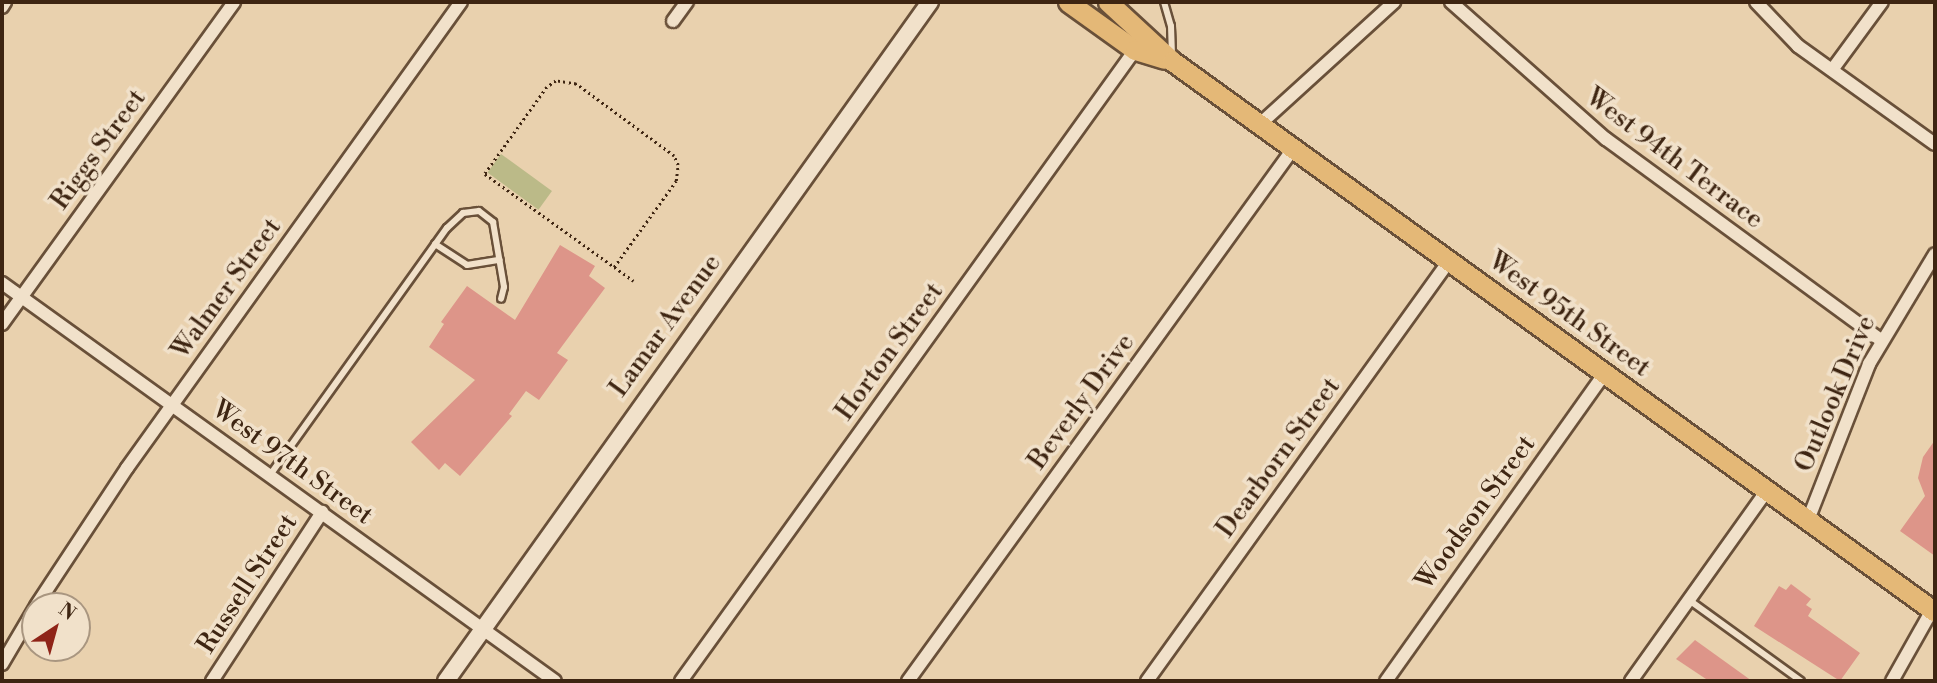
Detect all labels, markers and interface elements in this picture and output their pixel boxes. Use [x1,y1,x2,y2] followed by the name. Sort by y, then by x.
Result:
[1579,82,1769,236] street label: West 94th Terrace
[45,84,153,216] street label: Riggs Street
[166,213,288,365] street label: Walmer Street
[1482,246,1656,384] street label: West 95th Street
[604,249,728,403] street label: Lamar Avenue
[830,277,950,427] street label: Horton Street
[1789,311,1883,477] street label: Outlook Drive
[1022,328,1142,476] street label: Beverly Drive
[1211,372,1347,544] street label: Dearborn Street
[206,394,378,532] street label: West 97th Street
[1410,430,1542,596] street label: Woodson Street
[191,508,305,660] street label: Russell Street
[21,592,91,662] north arrow
[54,598,80,626] text: N

